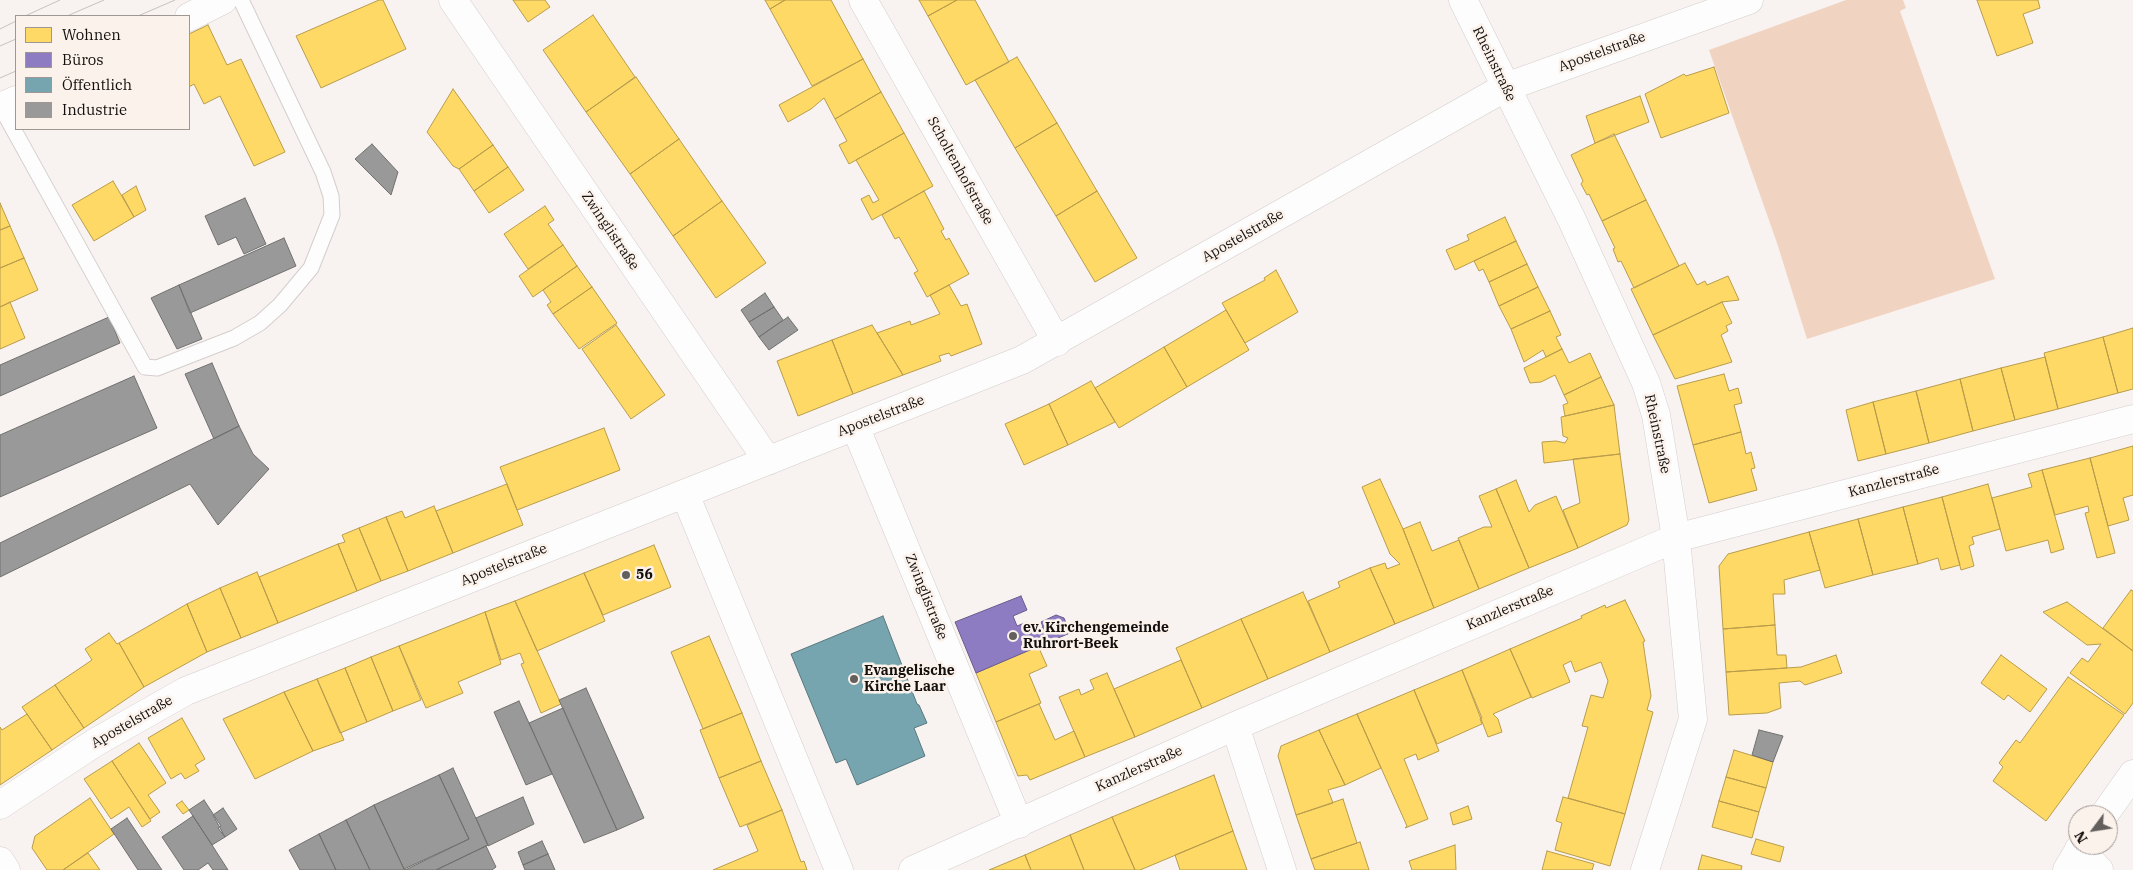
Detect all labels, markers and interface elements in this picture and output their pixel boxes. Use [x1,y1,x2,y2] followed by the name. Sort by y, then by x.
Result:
[15,15,190,130] legend
[1469,24,1519,104] street label: Rheinstraße
[62,25,121,44] text: Wohnen
[1556,28,1648,76] street label: Apostelstraße
[62,50,104,69] text: Büros
[62,75,132,94] text: Öffentlich
[62,100,127,119] text: Industrie
[923,114,997,228] street label: Scholtenhofstraße
[578,189,642,273] street label: Zwinglistraße
[1199,206,1287,266] street label: Apostelstraße
[835,392,927,440] street label: Apostelstraße
[1640,393,1674,475] street label: Rheinstraße
[1847,461,1941,501] street label: Kanzlerstraße
[458,540,550,590] street label: Apostelstraße
[901,552,951,642] street label: Zwinglistraße
[636,567,653,583] place label: 56
[620,569,632,581] marker: 56
[1464,582,1556,634] street label: Kanzlerstraße
[1023,620,1169,652] place label: ev. Kirchengemeinde Ruhrort-Beek
[1007,630,1019,642] marker: ev. Kirchengemeinde Ruhrort-Beek
[864,663,955,696] place label: Evangelische Kirche Laar
[848,673,860,685] marker: Evangelische Kirche Laar
[88,692,176,752] street label: Apostelstraße
[1093,742,1185,796] street label: Kanzlerstraße
[2068,805,2118,855] north arrow
[2070,828,2092,847] text: N

